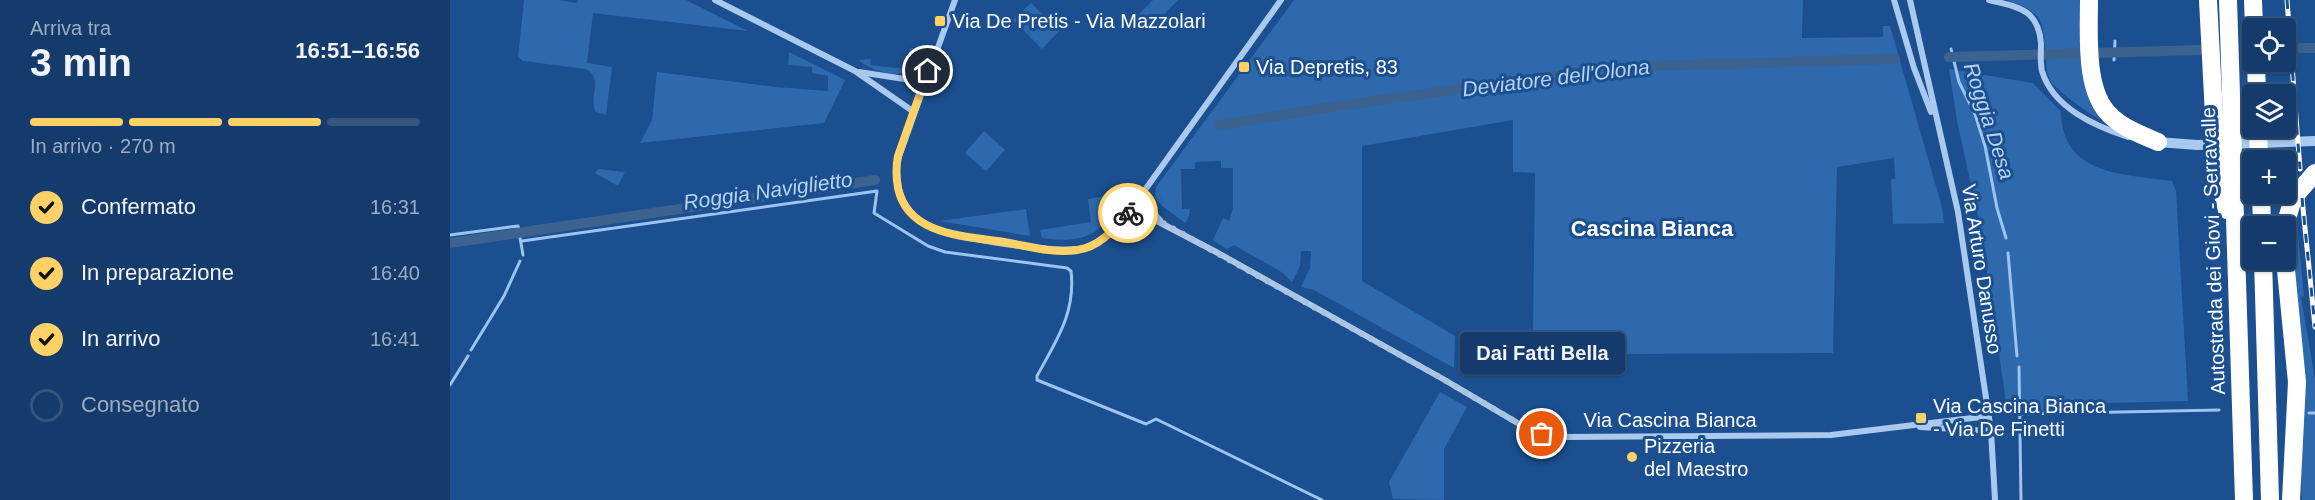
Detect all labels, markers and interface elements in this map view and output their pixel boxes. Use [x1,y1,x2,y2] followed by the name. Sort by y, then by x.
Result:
[952,10,1206,32] place label: Via De Pretis - Via Mazzolari
[933,14,947,28] marker: Via De Pretis - Via Mazzolari
[30,17,111,39] text: Arriva tra
[2242,18,2296,270] map controls
[2242,18,2296,72] button: locate
[295,38,420,63] text: 16:51–16:56
[30,41,132,84] text: 3 min
[902,45,953,96] pin
[911,54,944,87] icon: home
[1461,55,1651,100] water label: Deviatore dell'Olona
[1256,56,1398,78] place label: Via Depretis, 83
[1237,60,1251,74] marker: Via Depretis, 83
[1960,60,2019,182] water label: Roggia Desa
[2242,84,2296,138] button: layers
[2197,107,2229,395] street label: Autostrada dei Giovi - Serravalle
[30,135,176,157] text: In arrivo · 270 m
[2242,150,2296,204] button: +
[682,167,854,214] water label: Roggia Naviglietto
[1958,182,2006,356] street label: Via Arturo Danusso
[1098,183,1158,243] courier
[30,191,63,224] icon: check
[81,194,196,219] text: Confermato
[370,196,420,218] text: 16:31
[1112,197,1145,230] icon: bike
[1571,216,1734,241] district label: Cascina Bianca
[2242,216,2296,270] button: −
[30,257,63,290] icon: check
[81,260,234,285] text: In preparazione
[370,262,420,284] text: 16:40
[30,323,63,356] icon: check
[81,326,160,351] text: In arrivo
[370,328,420,350] text: 16:41
[1460,332,1624,374] callout: Dai Fatti Bella
[1476,342,1609,364] text: Dai Fatti Bella
[81,392,200,417] text: Consegnato
[1933,395,2107,440] place label: Via Cascina Bianca - Via De Finetti
[1516,408,1567,459] pin
[1583,409,1757,431] street label: Via Cascina Bianca
[1914,411,1928,425] marker: Via Cascina Bianca - Via De Finetti
[1525,417,1558,450] icon: bag
[1644,435,1749,480] place label: Pizzeria del Maestro
[1625,450,1639,464] marker: Pizzeria del Maestro

